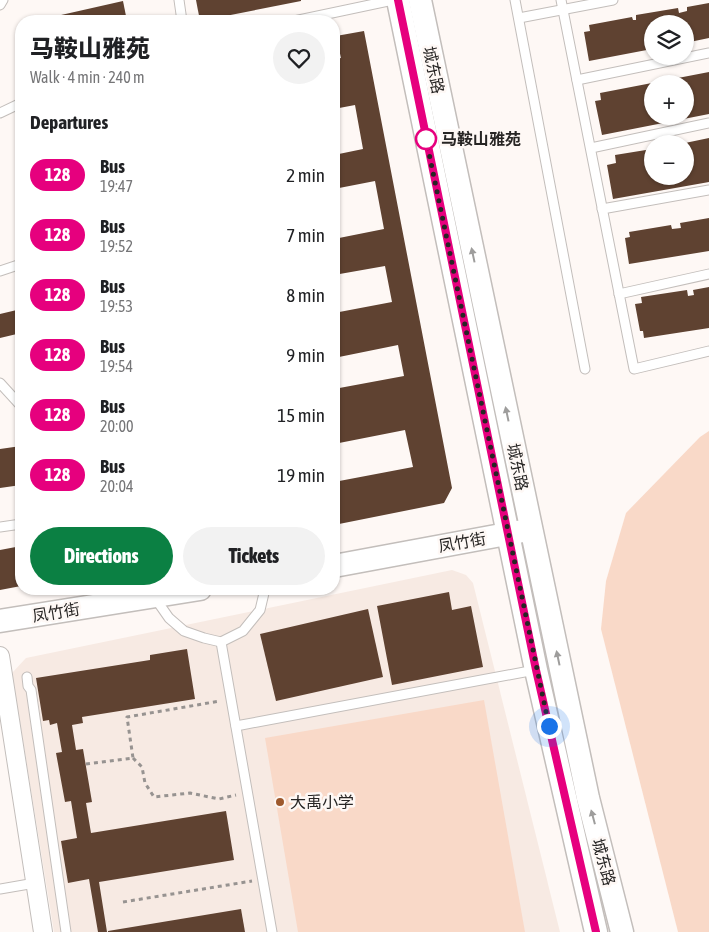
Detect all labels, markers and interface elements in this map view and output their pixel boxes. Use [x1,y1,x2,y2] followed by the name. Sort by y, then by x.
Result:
[644,15,694,185] map controls
[644,15,694,65] button: layers
[273,32,325,84] button: heart
[30,35,150,62] text: 马鞍山雅苑
[420,45,448,95] street label: 城东路
[30,68,144,86] text: Walk · 4 min · 240 m
[644,75,694,125] button: +
[30,111,108,133] text: Departures
[415,128,437,150] marker: 马鞍山雅苑
[441,130,521,148] place label: 马鞍山雅苑
[644,135,694,185] button: −
[100,155,125,177] text: Bus
[45,164,70,185] text: 128
[286,164,325,186] text: 2 min
[100,177,133,195] text: 19:47
[100,215,125,237] text: Bus
[45,224,70,245] text: 128
[286,224,325,246] text: 7 min
[100,237,133,255] text: 19:52
[469,247,477,262] one-way arrow
[100,275,125,297] text: Bus
[45,284,70,305] text: 128
[286,284,325,306] text: 8 min
[100,297,133,315] text: 19:53
[100,335,125,357] text: Bus
[45,344,70,365] text: 128
[286,344,325,366] text: 9 min
[100,357,133,375] text: 19:54
[100,395,125,417] text: Bus
[45,404,70,425] text: 128
[277,404,325,426] text: 15 min
[502,405,510,421] one-way arrow
[100,417,134,435] text: 20:00
[504,442,532,492] street label: 城东路
[100,455,125,477] text: Bus
[45,464,70,485] text: 128
[277,464,325,486] text: 19 min
[100,477,134,495] text: 20:04
[30,527,173,585] button: Directions
[183,527,325,585] button: Tickets
[437,529,487,555] street label: 凤竹街
[31,599,81,625] street label: 凤竹街
[554,651,562,666] one-way arrow
[537,714,562,739] your location
[290,793,354,811] place label: 大禹小学
[274,796,286,808] marker: 大禹小学
[588,810,596,825] one-way arrow
[589,836,619,888] street label: 城东路

